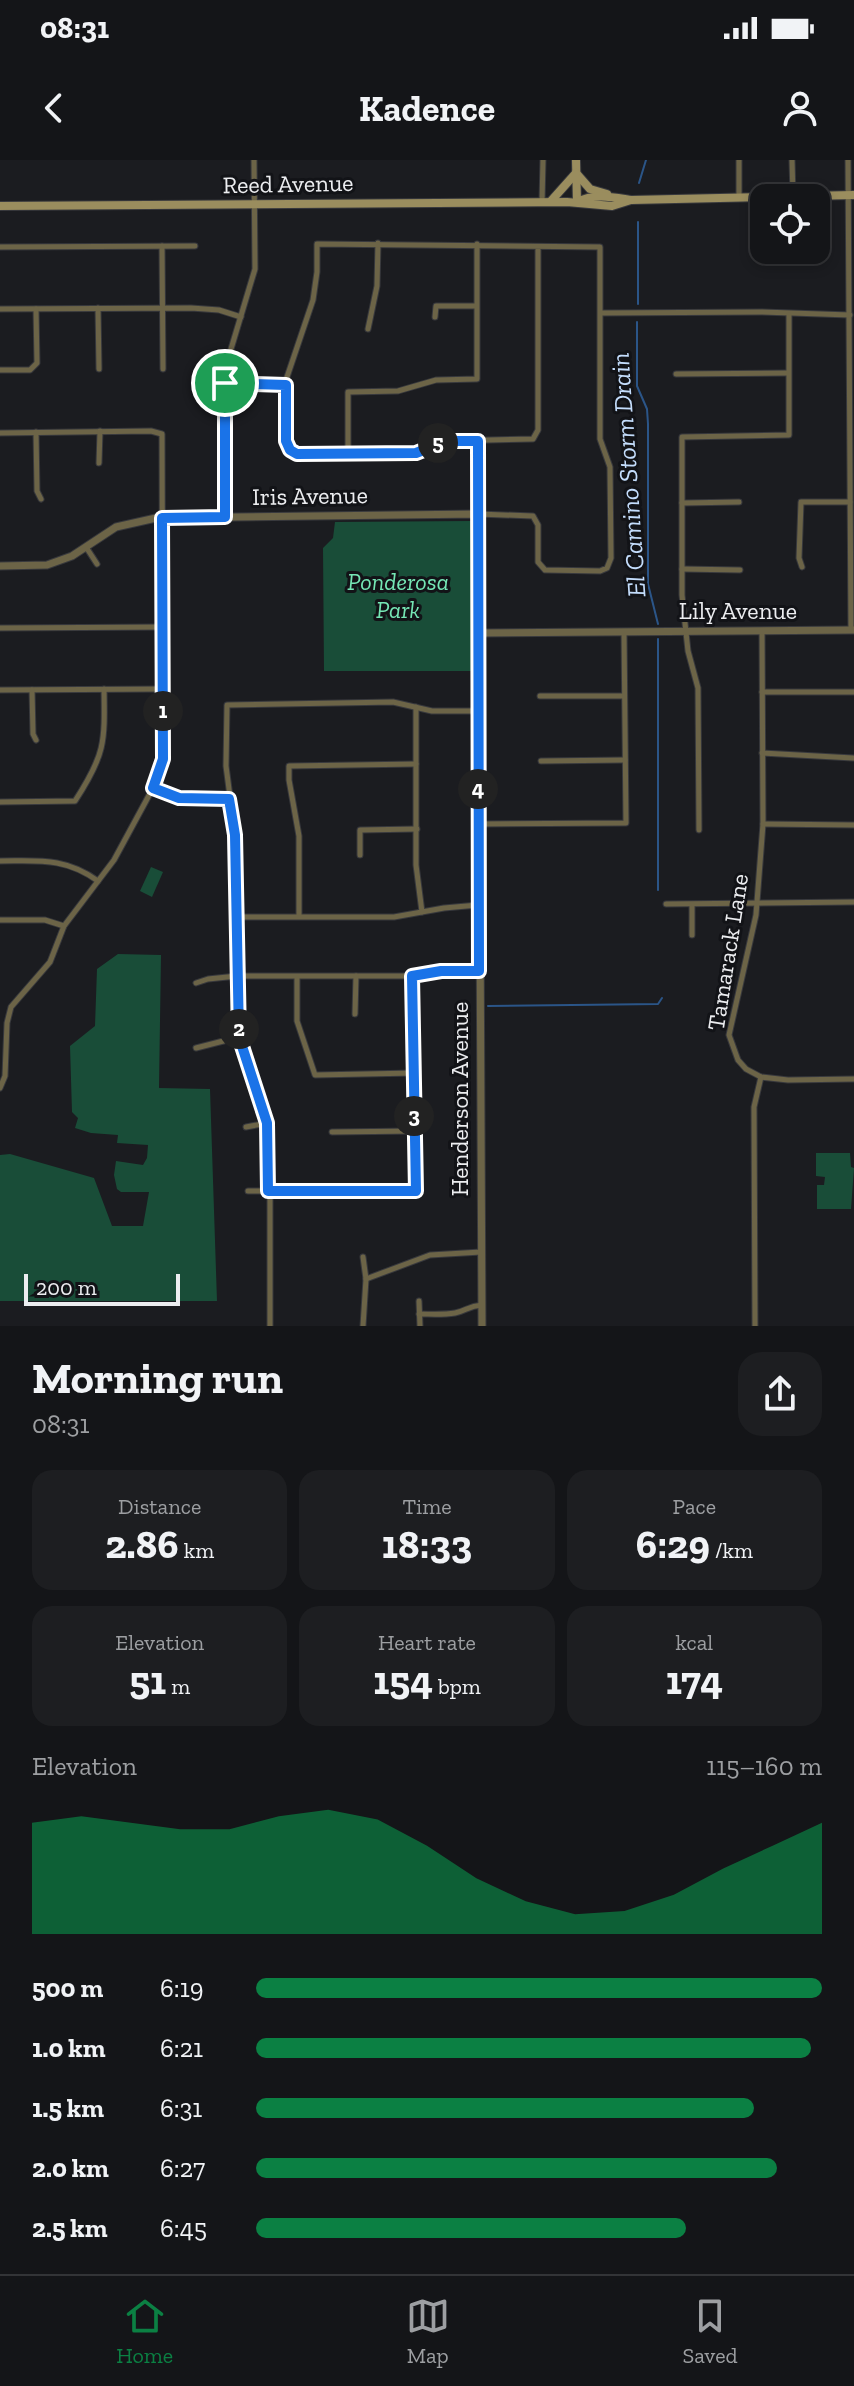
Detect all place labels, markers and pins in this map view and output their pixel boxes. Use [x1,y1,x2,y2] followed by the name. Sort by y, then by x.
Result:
[191,349,259,417] pin
[418,423,458,463] pin: 5
[143,691,183,731] pin: 1
[458,769,498,809] pin: 4
[219,1009,259,1049] pin: 2
[394,1096,434,1136] pin: 3

